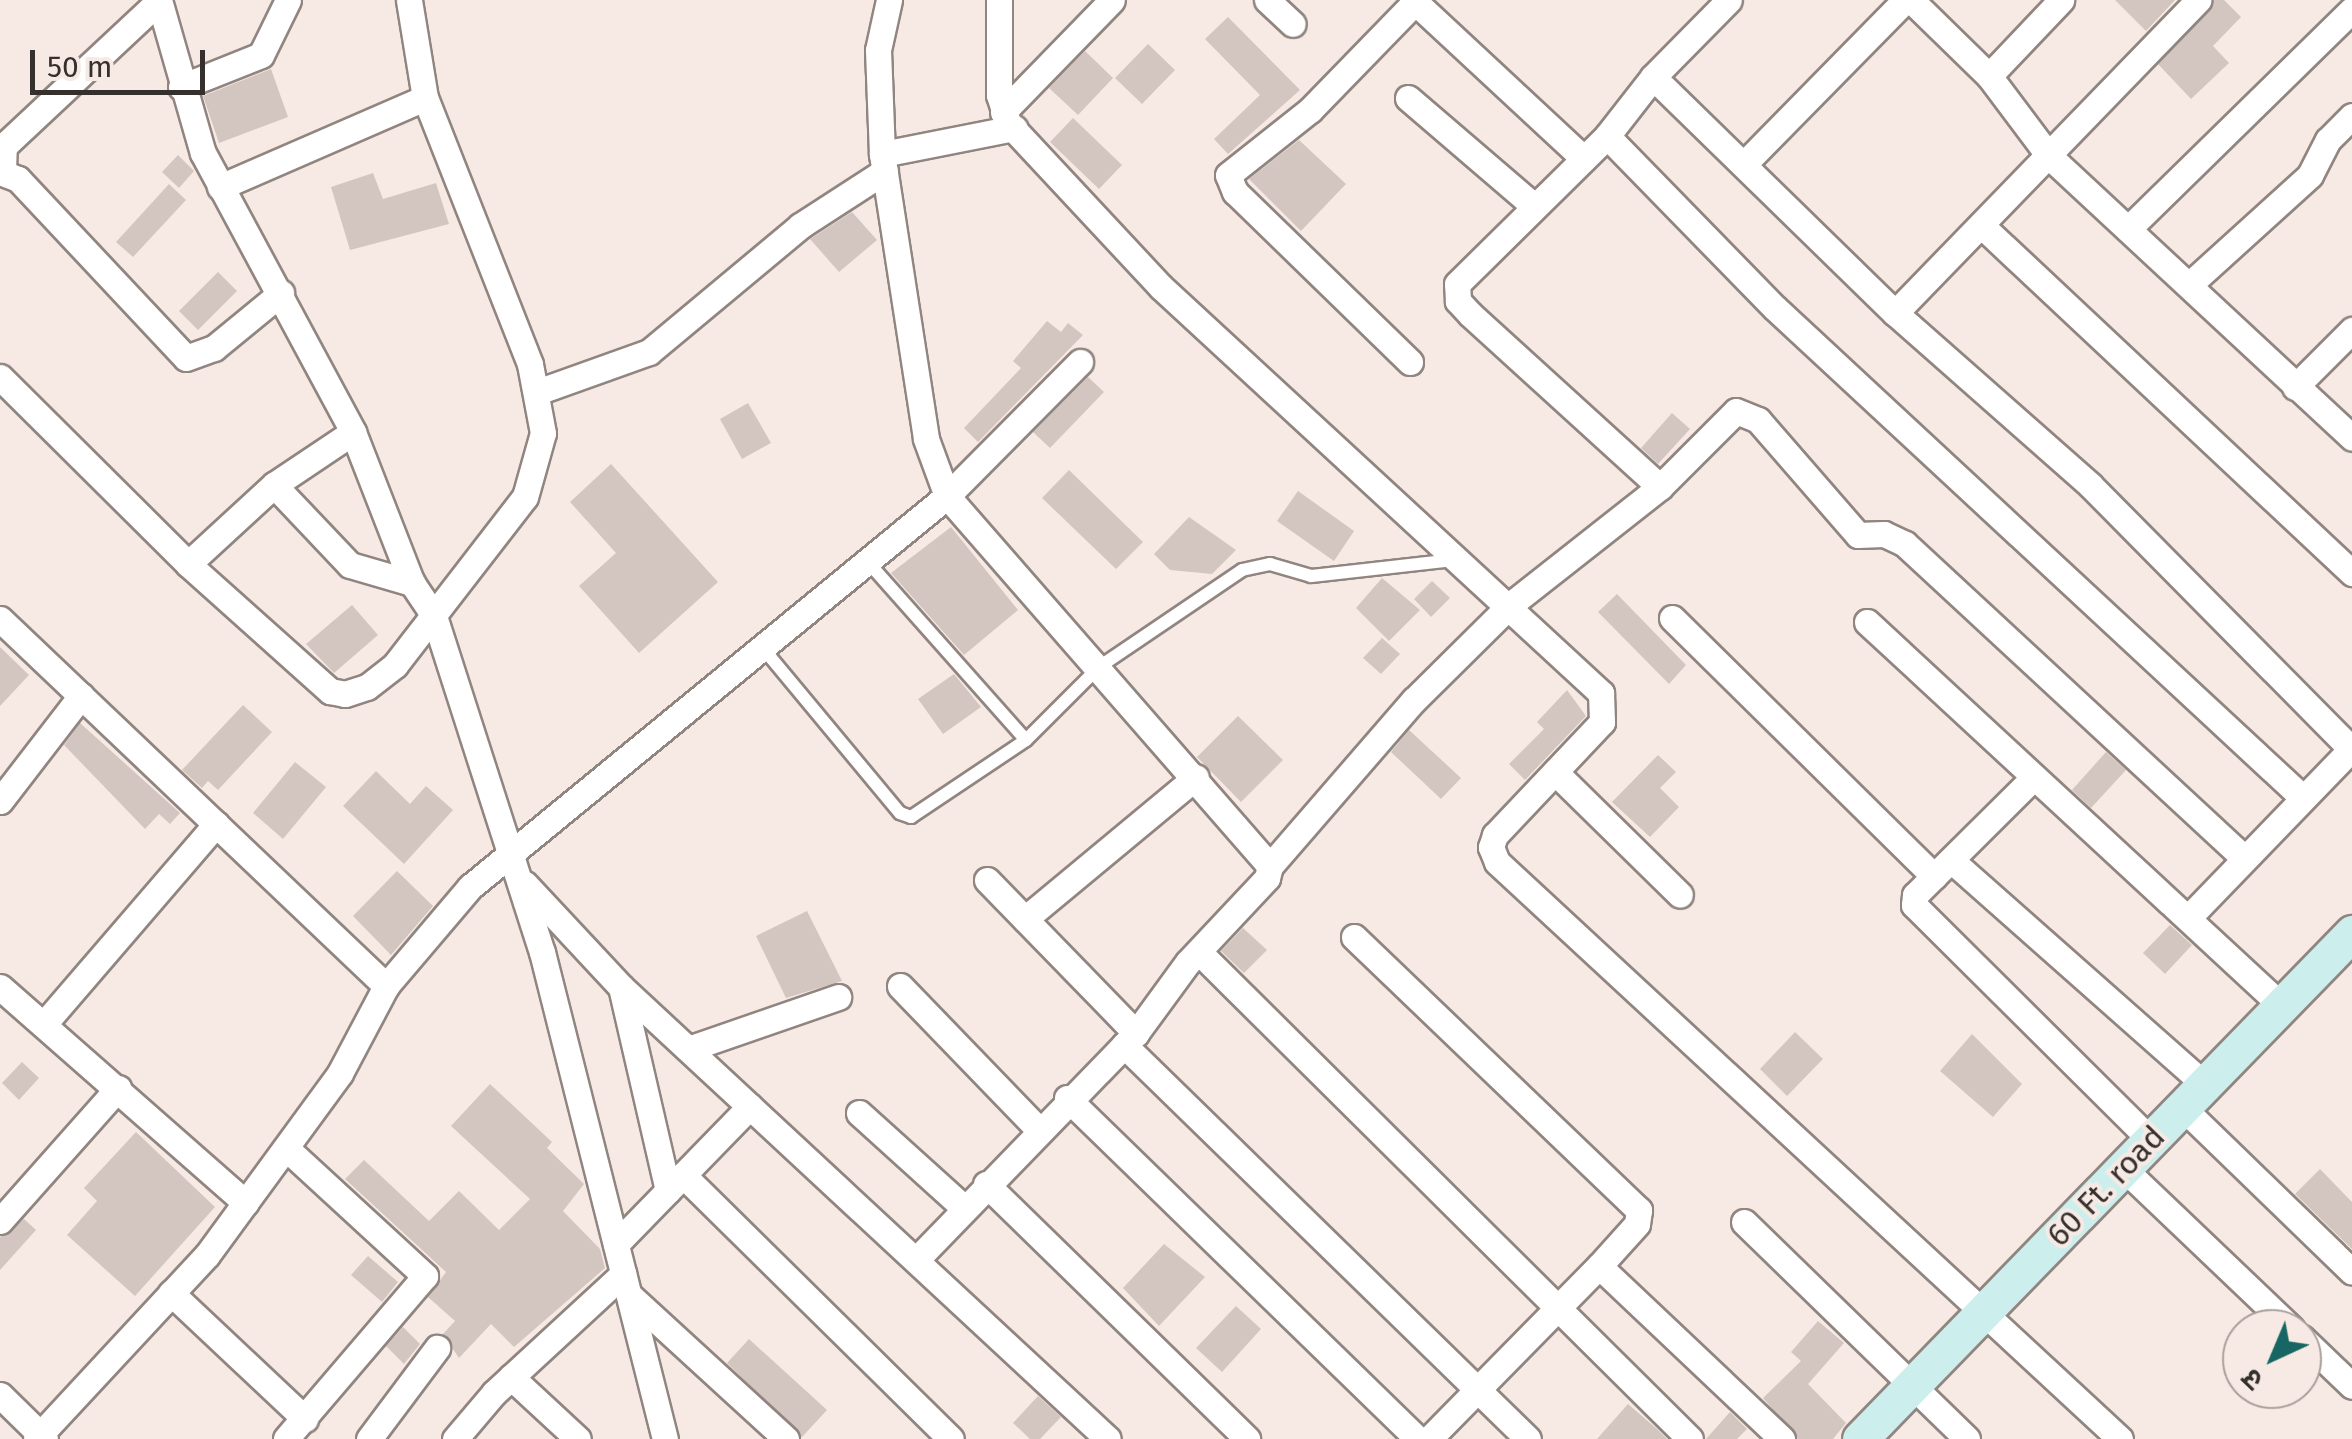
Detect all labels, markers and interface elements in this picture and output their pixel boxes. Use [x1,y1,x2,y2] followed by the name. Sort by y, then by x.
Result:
[35,30,210,92] scale bar
[47,49,112,85] text: 50 m
[2039,1118,2173,1254] street label: 60 Ft. road
[2222,1309,2322,1409] north arrow
[2235,1362,2270,1397] text: उ

